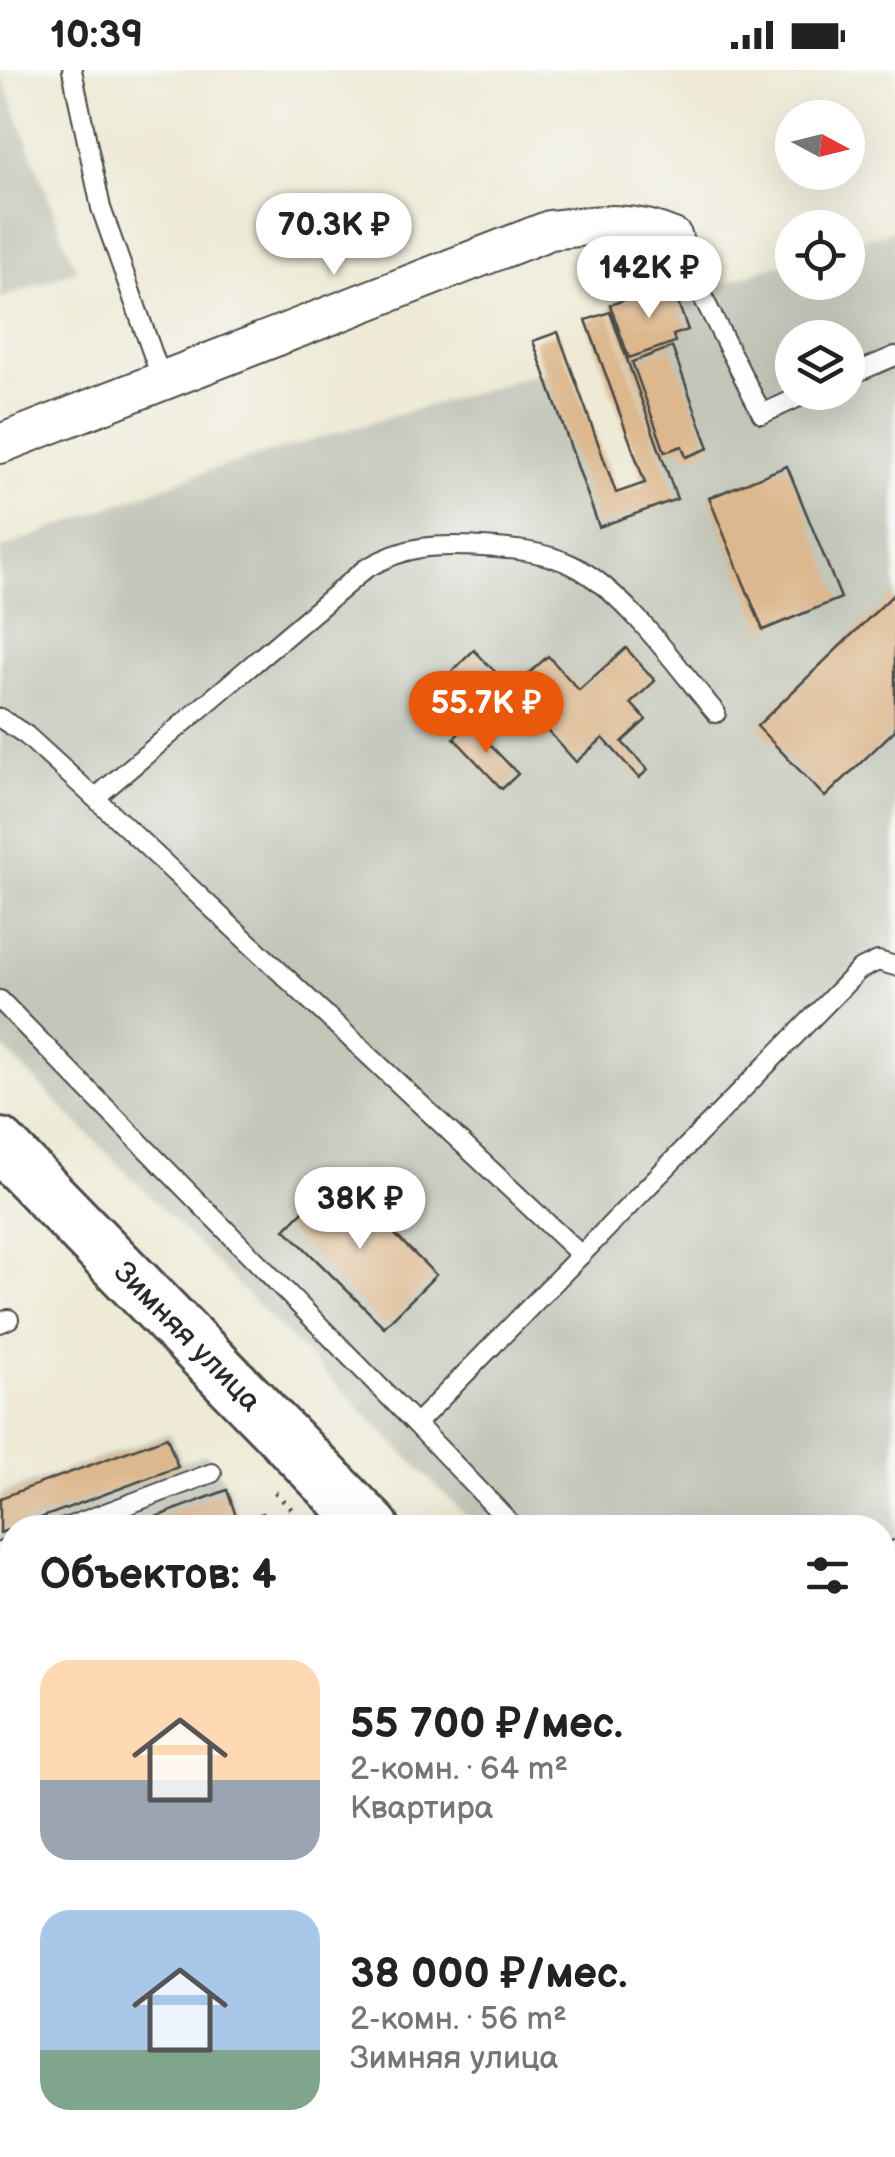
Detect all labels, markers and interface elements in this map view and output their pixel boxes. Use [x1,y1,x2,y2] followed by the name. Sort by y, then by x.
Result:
[50,13,143,58] text: 10:39
[775,100,865,190] north arrow
[775,100,865,410] map controls
[242,193,426,278] pin: 70.3K ₽
[278,206,390,245] text: 70.3K ₽
[775,210,865,300] button: locate
[568,236,730,321] pin: 142K ₽
[599,249,699,288] text: 142K ₽
[775,320,865,410] button: layers
[394,671,578,756] pin: 55.7K ₽
[431,684,541,723] text: 55.7K ₽
[290,1167,430,1252] pin: 38K ₽
[317,1180,403,1219] text: 38K ₽
[106,1254,268,1420] street label: Зимняя улица
[800,1548,855,1603] icon: filters
[40,1550,277,1601] text: Объектов: 4
[350,1699,623,1750] text: 55 700 ₽/мес.
[120,1700,240,1820] icon: home
[350,1750,568,1789] text: 2-комн. · 64 m²
[350,1789,493,1828] text: Квартира
[350,1949,627,2000] text: 38 000 ₽/мес.
[120,1950,240,2070] icon: home
[350,2000,567,2039] text: 2-комн. · 56 m²
[350,2039,559,2078] text: Зимняя улица

